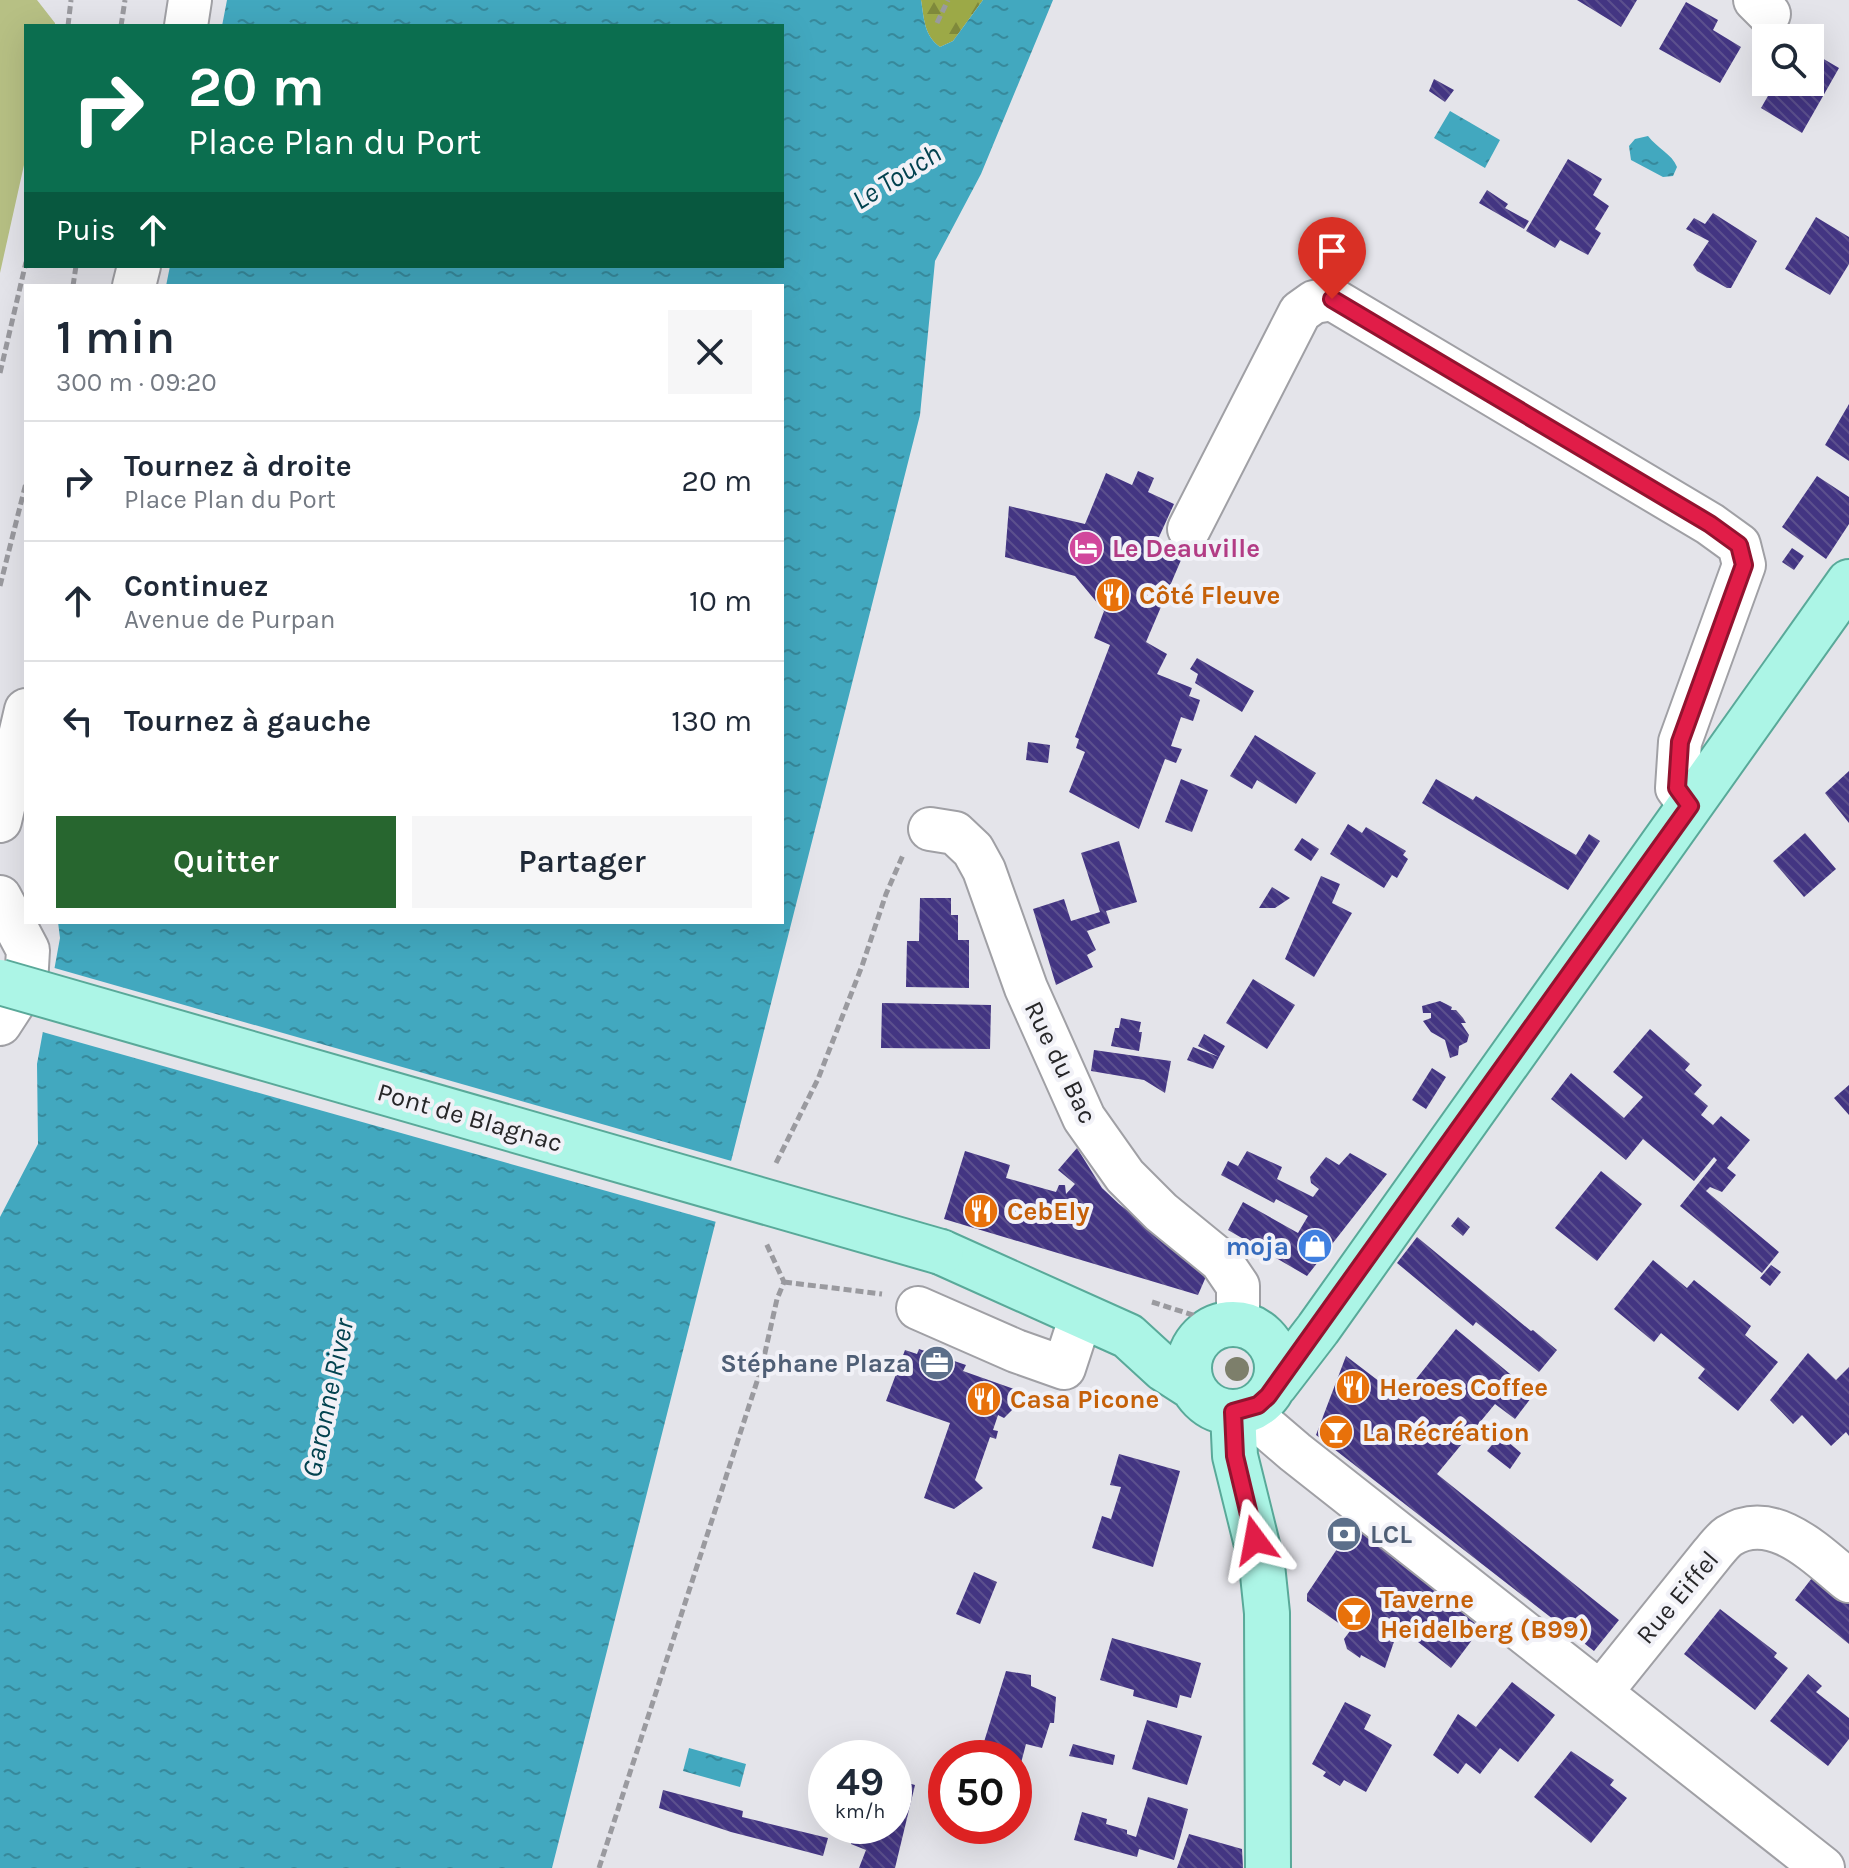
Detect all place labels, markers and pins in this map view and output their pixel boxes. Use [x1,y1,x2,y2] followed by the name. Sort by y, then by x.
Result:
[1298,217,1366,299] pin
[1067,529,1105,567] hotel icon: Le Deauville
[1112,533,1260,564] place label: Le Deauville
[1094,576,1132,614] restaurant icon: Côté Fleuve
[1139,580,1280,611] place label: Côté Fleuve
[962,1192,1000,1230] restaurant icon: CebEly
[1007,1196,1089,1227] place label: CebEly
[1296,1227,1334,1265] shop icon: moja
[1226,1231,1289,1262] place label: moja
[918,1344,956,1382] office icon: Stéphane Plaza
[720,1348,911,1379] place label: Stéphane Plaza
[1334,1368,1372,1406] restaurant icon: Heroes Coffee
[1379,1372,1548,1403] place label: Heroes Coffee
[965,1380,1003,1418] restaurant icon: Casa Picone
[1010,1384,1159,1415] place label: Casa Picone
[1317,1413,1355,1451] bar icon: La Récréation
[1362,1417,1530,1448] place label: La Récréation
[1325,1515,1363,1553] bank icon: LCL
[1370,1519,1412,1550] place label: LCL
[1380,1584,1589,1645] place label: Taverne Heidelberg (B99)
[1335,1595,1373,1633] bar icon: Taverne Heidelberg (B99)

